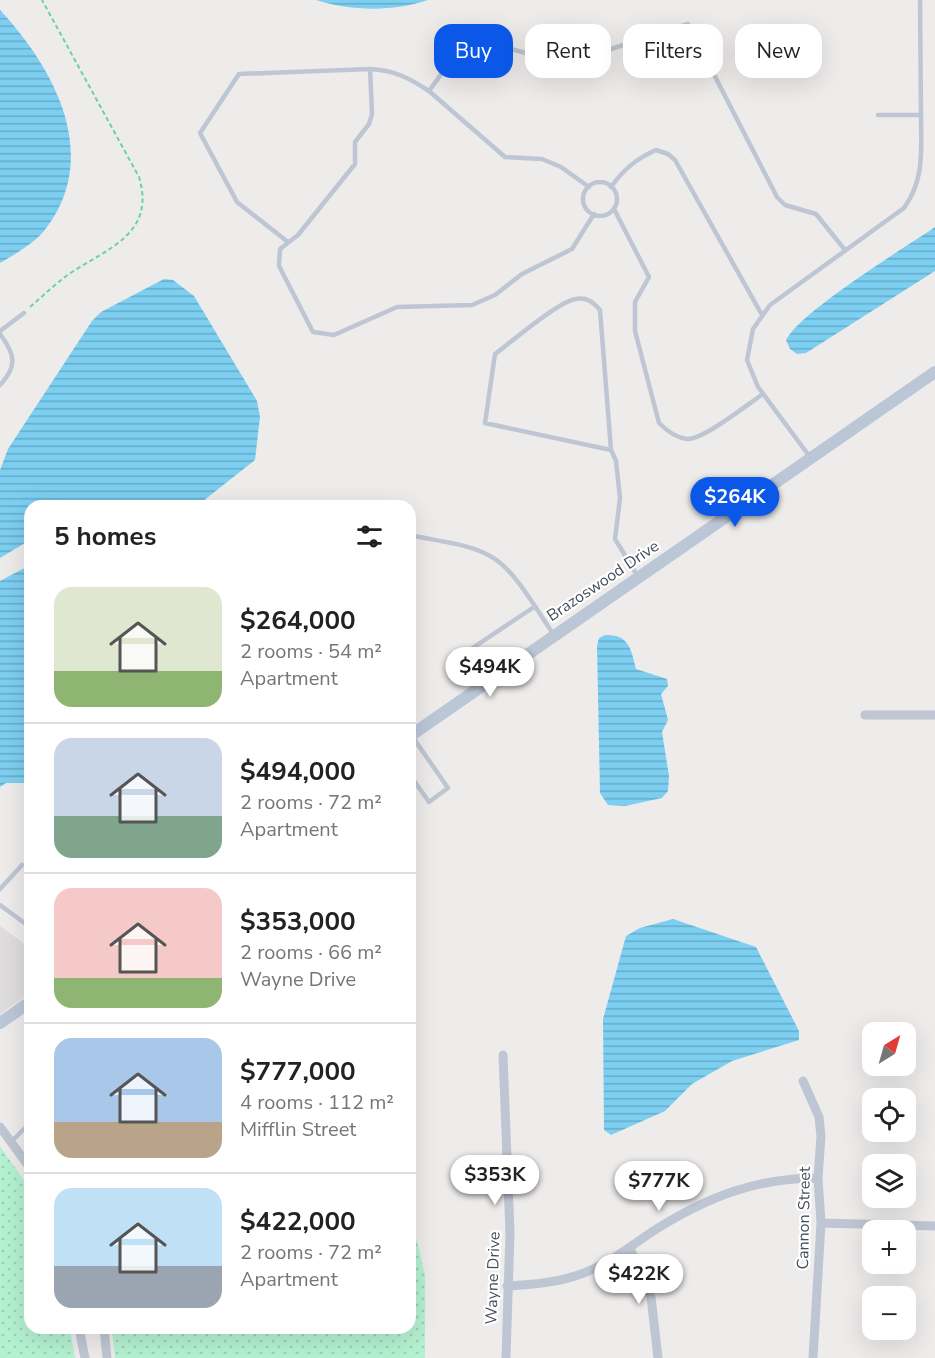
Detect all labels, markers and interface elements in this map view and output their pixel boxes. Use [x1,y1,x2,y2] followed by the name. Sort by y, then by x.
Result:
[434,24,513,78] chip: Buy
[525,24,611,78] chip: Rent
[623,24,723,78] chip: Filters
[735,24,822,78] chip: New
[693,477,777,528] pin: $264K
[704,483,766,510] text: $264K
[54,519,156,554] text: 5 homes
[353,520,386,553] icon: filters
[542,535,664,627] street label: Brazoswood Drive
[240,603,356,638] text: $264,000
[102,611,174,683] icon: home
[240,638,382,665] text: 2 rooms · 54 m²
[448,647,532,698] pin: $494K
[459,653,521,680] text: $494K
[240,665,338,692] text: Apartment
[240,754,356,789] text: $494,000
[102,762,174,834] icon: home
[240,789,382,816] text: 2 rooms · 72 m²
[240,816,338,843] text: Apartment
[240,904,356,939] text: $353,000
[102,912,174,984] icon: home
[240,939,382,966] text: 2 rooms · 66 m²
[240,966,356,993] text: Wayne Drive
[862,1022,916,1076] north arrow
[862,1022,916,1340] map controls
[240,1054,356,1089] text: $777,000
[102,1062,174,1134] icon: home
[862,1088,916,1142] button: locate
[240,1089,394,1116] text: 4 rooms · 112 m²
[240,1116,356,1143] text: Mifflin Street
[862,1154,916,1208] button: layers
[453,1155,537,1206] pin: $353K
[464,1161,526,1188] text: $353K
[617,1161,701,1212] pin: $777K
[792,1166,816,1270] street label: Cannon Street
[628,1167,690,1194] text: $777K
[240,1204,356,1239] text: $422,000
[102,1212,174,1284] icon: home
[862,1220,916,1274] button: +
[480,1231,506,1325] street label: Wayne Drive
[240,1239,382,1266] text: 2 rooms · 72 m²
[597,1254,681,1305] pin: $422K
[608,1260,670,1287] text: $422K
[240,1266,338,1293] text: Apartment
[862,1286,916,1340] button: −

